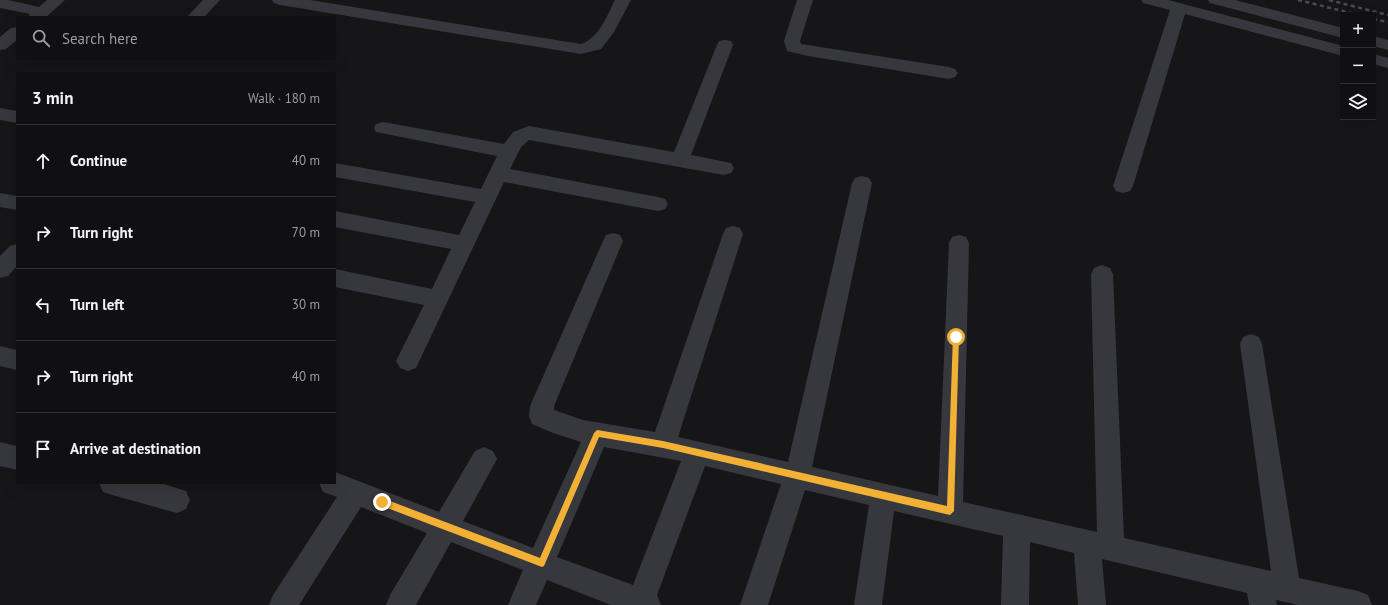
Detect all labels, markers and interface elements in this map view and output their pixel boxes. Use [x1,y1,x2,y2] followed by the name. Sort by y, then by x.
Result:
[1340,12,1376,120] map controls
[1340,12,1376,48] button: +
[16,16,336,60] search box
[30,27,52,49] icon: search
[62,29,138,48] text: Search here
[1340,48,1376,84] button: −
[1340,84,1376,120] button: layers
[32,87,73,109] text: 3 min
[248,90,320,107] text: Walk · 180 m
[32,150,54,172] icon: ahead
[70,151,127,170] text: Continue
[292,152,320,169] text: 40 m
[32,222,54,244] icon: right
[70,223,133,242] text: Turn right
[292,224,320,241] text: 70 m
[32,294,54,316] icon: left
[70,295,124,314] text: Turn left
[292,296,320,313] text: 30 m
[947,328,965,346] route start
[32,366,54,388] icon: right
[70,367,133,386] text: Turn right
[292,368,320,385] text: 40 m
[32,438,54,460] icon: arrive
[70,439,201,458] text: Arrive at destination
[373,493,391,511] route end

